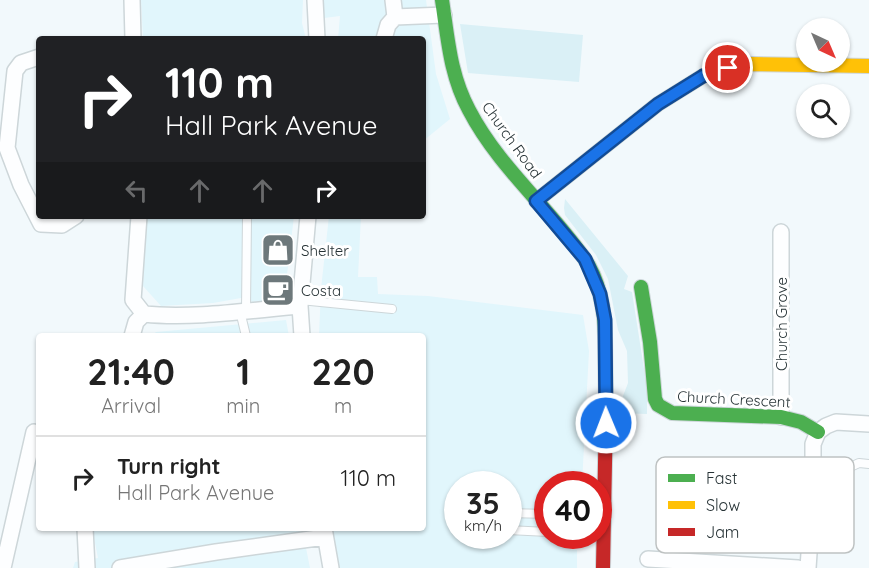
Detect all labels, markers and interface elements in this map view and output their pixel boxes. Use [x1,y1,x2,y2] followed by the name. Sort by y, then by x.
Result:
[796,18,850,72] north arrow
[796,18,850,138] map controls
[702,42,753,93] pin
[711,51,744,84] icon: arrive
[165,56,274,109] text: 110 m
[66,60,144,138] icon: right
[796,84,850,138] button: search
[478,98,546,182] street label: Church Road
[165,108,377,142] text: Hall Park Avenue
[120,174,153,207] icon: left
[183,174,216,207] icon: ahead
[246,174,279,207] icon: ahead
[309,174,342,207] icon: right
[260,232,296,268] shop icon: Shelter
[301,241,349,260] place label: Shelter
[260,272,296,308] cafe icon: Costa
[772,277,791,371] street label: Church Grove
[301,281,341,300] place label: Costa
[87,349,175,394] text: 21:40
[236,349,250,394] text: 1
[312,349,375,394] text: 220
[677,387,791,411] street label: Church Crescent
[574,391,638,455] position arrow
[101,393,161,418] text: Arrival
[226,393,260,418] text: min
[334,393,352,418] text: m
[117,452,221,480] text: Turn right
[656,457,854,553] legend
[66,462,99,495] icon: right
[341,464,396,492] text: 110 m
[706,468,737,488] text: Fast
[534,471,612,549] speed limit sign: 40
[117,480,274,505] text: Hall Park Avenue
[466,484,500,522] text: 35
[706,495,740,515] text: Slow
[464,516,502,535] text: km/h
[706,522,739,542] text: Jam

